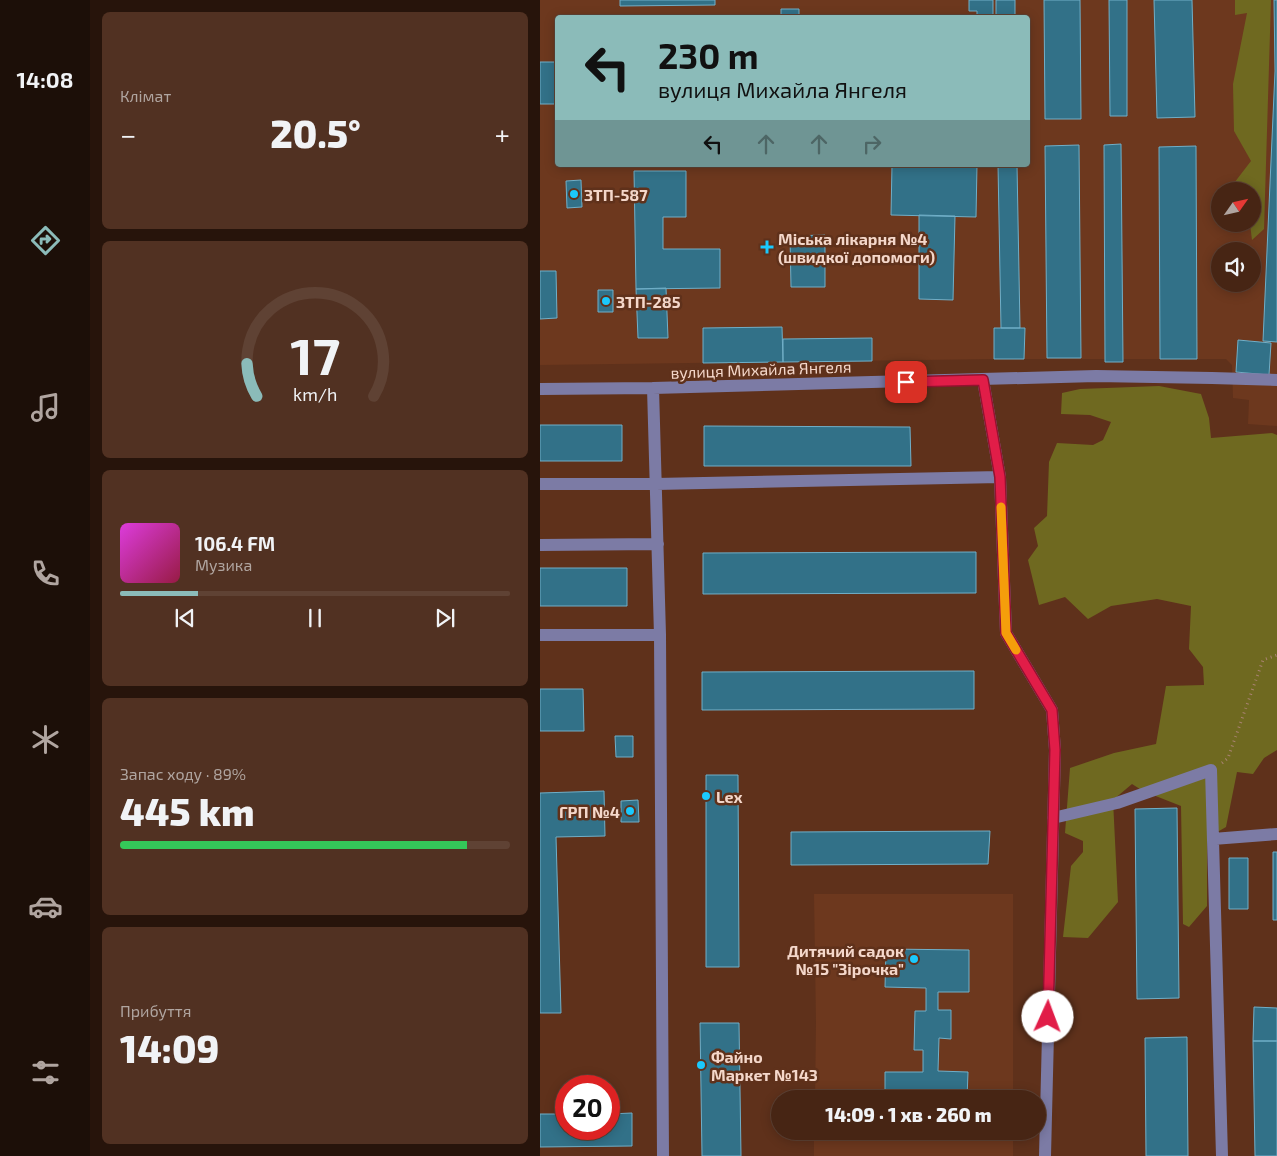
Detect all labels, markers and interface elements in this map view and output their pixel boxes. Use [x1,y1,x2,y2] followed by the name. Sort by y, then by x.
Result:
[658,34,759,76] text: 230 m
[575,35,640,100] icon: left
[17,66,73,92] text: 14:08
[658,76,907,102] text: вулиця Михайла Янгеля
[120,86,171,105] text: Клімат
[270,110,361,156] text: 20.5°
[120,117,136,151] text: −
[495,117,510,151] text: +
[699,130,727,158] icon: left
[752,130,780,158] icon: ahead
[805,130,833,158] icon: ahead
[858,130,886,158] icon: right
[1211,182,1261,232] north arrow
[1211,182,1261,292] map controls
[584,185,648,204] place label: ЗТП-587
[568,188,580,200] marker: ЗТП-587
[28,223,63,258] icon: directions
[778,229,935,266] place label: Міська лікарня №4 (швидкої допомоги)
[760,240,774,254] marker: Міська лікарня №4 (швидкої допомоги)
[1211,242,1261,292] button: sound
[616,292,681,311] place label: ЗТП-285
[600,295,612,307] marker: ЗТП-285
[290,323,340,385] text: 17
[670,356,852,383] street label: вулиця Михайла Янгеля
[885,361,927,403] pin
[892,368,920,396] icon: arrive
[293,383,337,405] text: km/h
[28,390,63,425] icon: music
[195,532,275,555] text: 106.4 FM
[195,555,252,574] text: Музика
[28,556,63,591] icon: phone
[171,604,199,632] icon: previous
[301,604,329,632] icon: pause
[431,604,459,632] icon: next
[28,722,63,757] icon: climate
[120,764,246,783] text: Запас ходу · 89%
[716,787,743,806] place label: Lex
[120,788,255,834] text: 445 km
[700,790,712,802] marker: Lex
[559,802,620,821] place label: ГРП №4
[624,805,636,817] marker: ГРП №4
[28,889,63,924] icon: car
[787,941,904,978] place label: Дитячий садок №15 "Зірочка"
[908,953,920,965] marker: Дитячий садок №15 "Зірочка"
[1021,990,1073,1042] position arrow
[120,1001,191,1020] text: Прибуття
[120,1025,219,1071] text: 14:09
[711,1047,818,1084] place label: Файно Маркет №143
[28,1055,63,1090] icon: filters
[695,1059,707,1071] marker: Файно Маркет №143
[555,1075,620,1140] speed limit sign: 20
[825,1103,992,1126] text: 14:09 · 1 хв · 260 m

